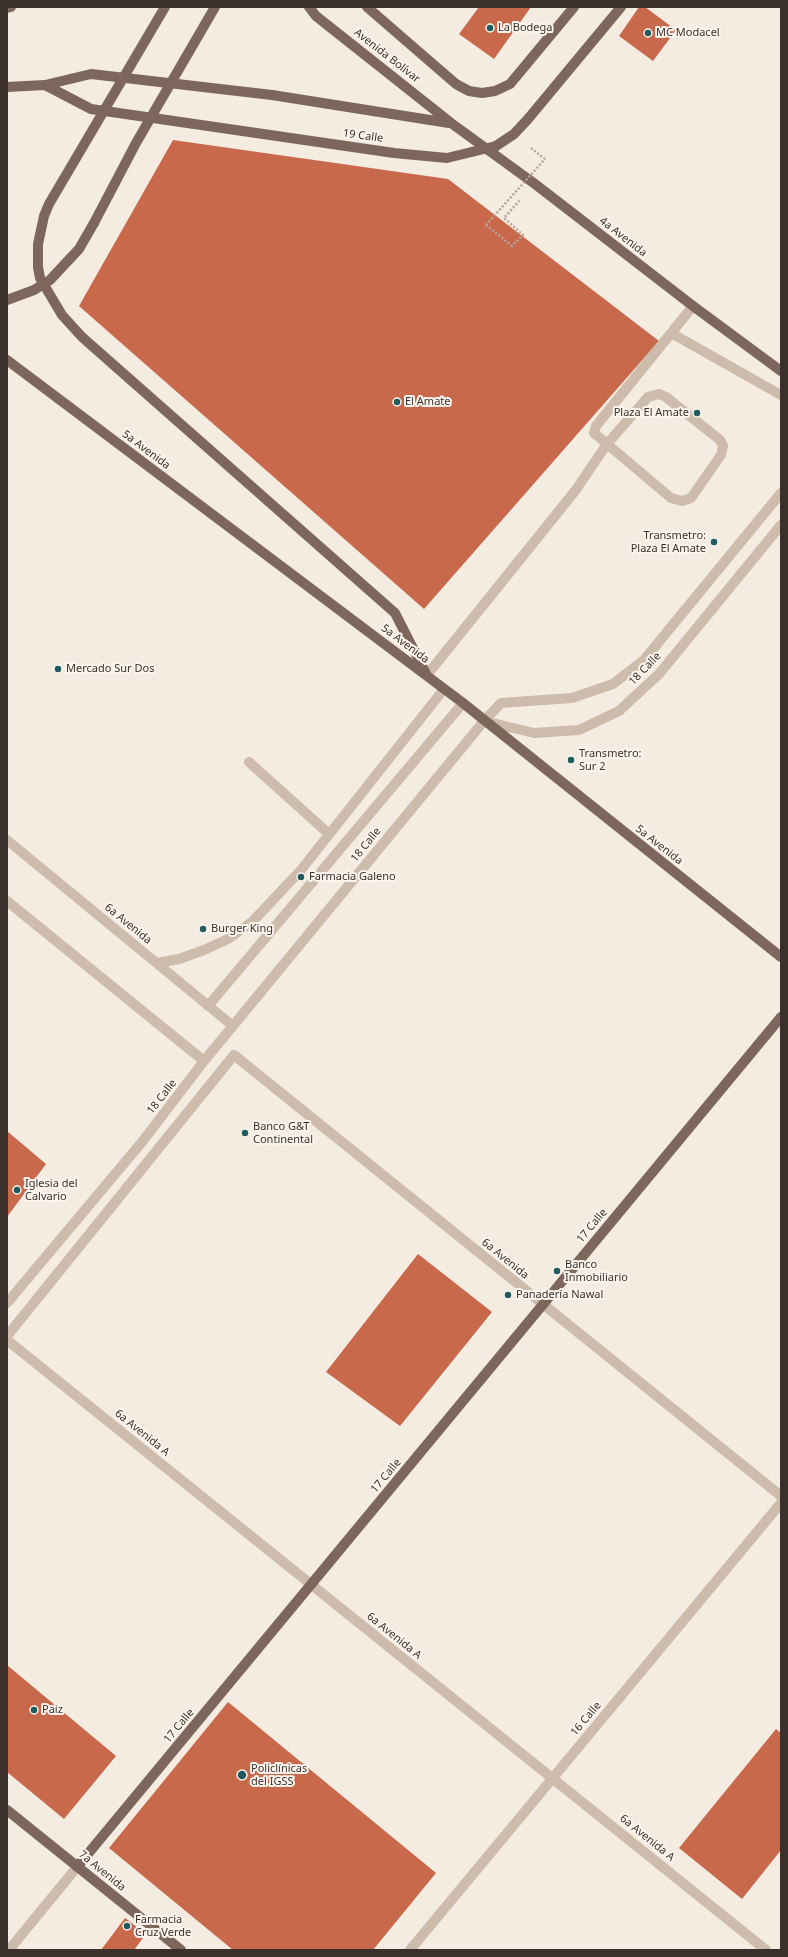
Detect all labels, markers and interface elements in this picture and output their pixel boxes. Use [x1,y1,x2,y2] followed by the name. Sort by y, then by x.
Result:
[498,21,553,35] place label: La Bodega
[485,23,495,33] marker: La Bodega
[351,26,423,86] street label: Avenida Bolívar
[656,26,720,40] place label: MC Modacel
[643,28,653,38] marker: MC Modacel
[342,127,384,145] street label: 19 Calle
[597,214,649,260] street label: 4a Avenida
[405,395,450,409] place label: El Amate
[392,397,402,407] marker: El Amate
[614,406,689,420] place label: Plaza El Amate
[692,408,702,418] marker: Plaza El Amate
[119,428,173,472] street label: 5a Avenida
[631,529,706,555] place label: Transmetro: Plaza El Amate
[709,537,719,547] marker: Transmetro: Plaza El Amate
[378,622,432,666] street label: 5a Avenida
[626,650,664,688] street label: 18 Calle
[66,662,154,676] place label: Mercado Sur Dos
[53,664,63,674] marker: Mercado Sur Dos
[579,747,642,773] place label: Transmetro: Sur 2
[566,755,576,765] marker: Transmetro: Sur 2
[633,822,685,868] street label: 5a Avenida
[348,825,384,865] street label: 18 Calle
[309,870,396,884] place label: Farmacia Galeno
[296,872,306,882] marker: Farmacia Galeno
[102,901,154,947] street label: 6a Avenida
[211,922,273,936] place label: Burger King
[198,924,208,934] marker: Burger King
[144,1077,180,1117] street label: 18 Calle
[253,1120,313,1146] place label: Banco G&T Continental
[240,1128,250,1138] marker: Banco G&T Continental
[25,1177,77,1203] place label: Iglesia del Calvario
[12,1185,22,1195] marker: Iglesia del Calvario
[574,1206,610,1246] street label: 17 Calle
[479,1236,531,1282] street label: 6a Avenida
[565,1258,628,1284] place label: Banco Inmobiliario
[552,1266,562,1276] marker: Banco Inmobiliario
[516,1288,603,1302] place label: Panadería Nawal
[503,1290,513,1300] marker: Panadería Nawal
[112,1407,172,1459] street label: 6a Avenida A
[368,1456,404,1496] street label: 17 Calle
[364,1610,424,1662] street label: 6a Avenida A
[568,1699,604,1739] street label: 16 Calle
[42,1703,63,1717] place label: Paiz
[29,1705,39,1715] marker: Paiz
[161,1706,197,1746] street label: 17 Calle
[251,1762,307,1788] place label: Policlínicas del IGSS
[236,1769,248,1781] marker: Policlínicas del IGSS
[617,1812,677,1864] street label: 6a Avenida A
[76,1848,128,1894] street label: 7a Avenida
[135,1913,191,1939] place label: Farmacia Cruz Verde
[122,1921,132,1931] marker: Farmacia Cruz Verde

